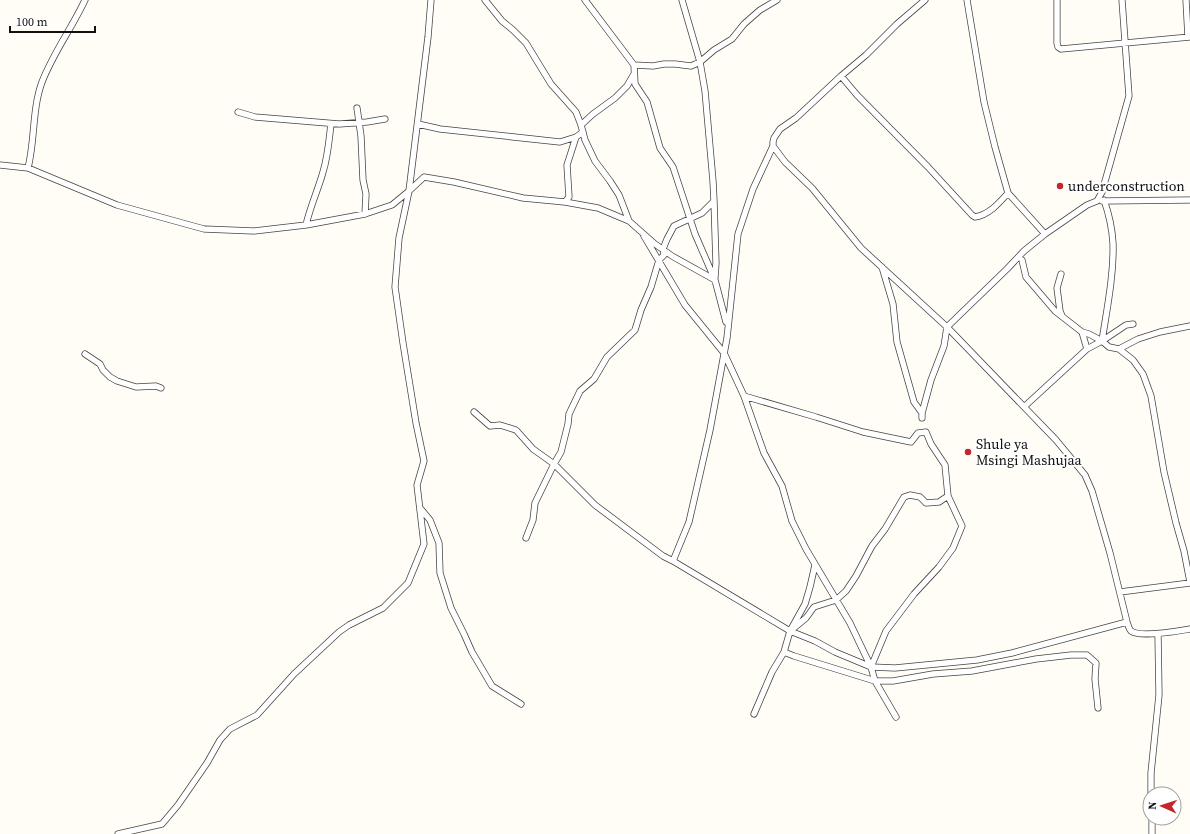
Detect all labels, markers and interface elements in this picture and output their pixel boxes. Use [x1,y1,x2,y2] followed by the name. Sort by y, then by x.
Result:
[10,8,95,34] scale bar
[16,14,48,30] text: 100 m
[1068,176,1185,196] place label: underconstruction
[1055,181,1065,191] marker: underconstruction
[976,434,1083,470] place label: Shule ya Msingi Mashujaa
[963,447,973,457] marker: Shule ya Msingi Mashujaa
[1142,786,1182,826] north arrow
[1145,801,1160,810] text: N

